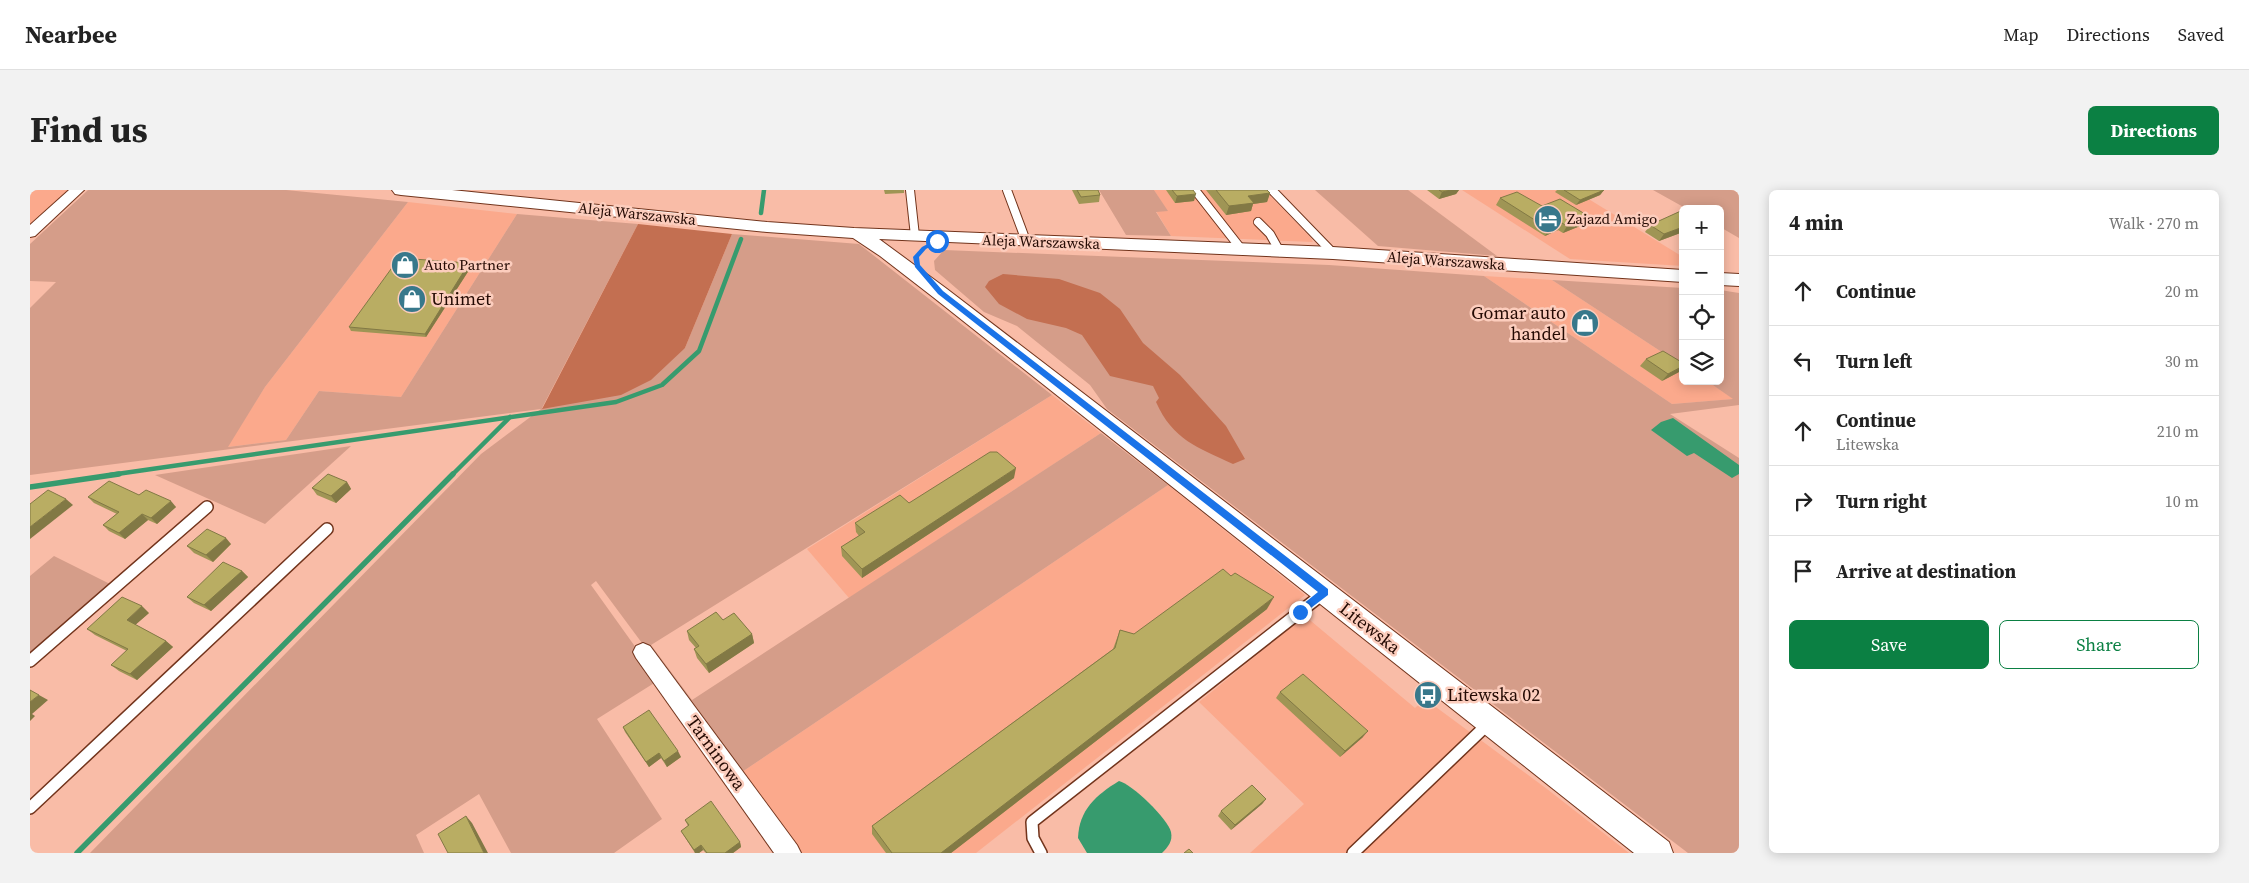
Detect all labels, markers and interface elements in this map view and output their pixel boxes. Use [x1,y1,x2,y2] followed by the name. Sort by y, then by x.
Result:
[25,18,117,51] text: Nearbee
[2003,22,2039,47] text: Map
[2067,22,2150,47] text: Directions
[2178,22,2224,47] text: Saved
[30,106,148,154] text: Find us
[2088,106,2219,155] button: Directions
[577,197,697,230] street label: Aleja Warszawska
[1533,204,1563,234] hotel icon: Zajazd Amigo
[1679,205,1724,385] map controls
[1679,205,1724,250] button: +
[1567,208,1657,229] place label: Zajazd Amigo
[1789,208,1844,237] text: 4 min
[2109,212,2199,234] text: Walk · 270 m
[982,229,1101,254] street label: Aleja Warszawska
[926,230,949,253] route start
[1386,246,1506,275] street label: Aleja Warszawska
[390,250,420,280] shop icon: Auto Partner
[1679,250,1724,295] button: −
[424,254,511,275] place label: Auto Partner
[1789,277,1817,305] icon: ahead
[1836,278,1916,304] text: Continue
[2165,280,2199,302] text: 20 m
[397,284,427,314] shop icon: Unimet
[431,286,491,311] place label: Unimet
[1679,295,1724,340] button: locate
[1471,300,1566,346] place label: Gomar auto handel
[1570,308,1600,338] shop icon: Gomar auto handel
[1679,340,1724,385] button: layers
[1789,347,1817,375] icon: left
[1836,348,1912,374] text: Turn left
[2165,350,2199,372] text: 30 m
[1836,407,1916,433] text: Continue
[1789,417,1817,445] icon: ahead
[2157,420,2199,442] text: 210 m
[1836,433,1899,455] text: Litewska
[1789,487,1817,515] icon: right
[1836,488,1927,514] text: Turn right
[2165,490,2199,512] text: 10 m
[1789,557,1817,585] icon: arrive
[1836,558,2016,584] text: Arrive at destination
[1335,596,1407,660] street label: Litewska
[1289,601,1312,624] route end
[1789,620,1989,669] button: Save
[1999,620,2199,669] button: Share
[1413,680,1443,710] bus stop icon: Litewska 02
[1447,682,1540,707] place label: Litewska 02
[681,710,752,796] street label: Tarninowa

